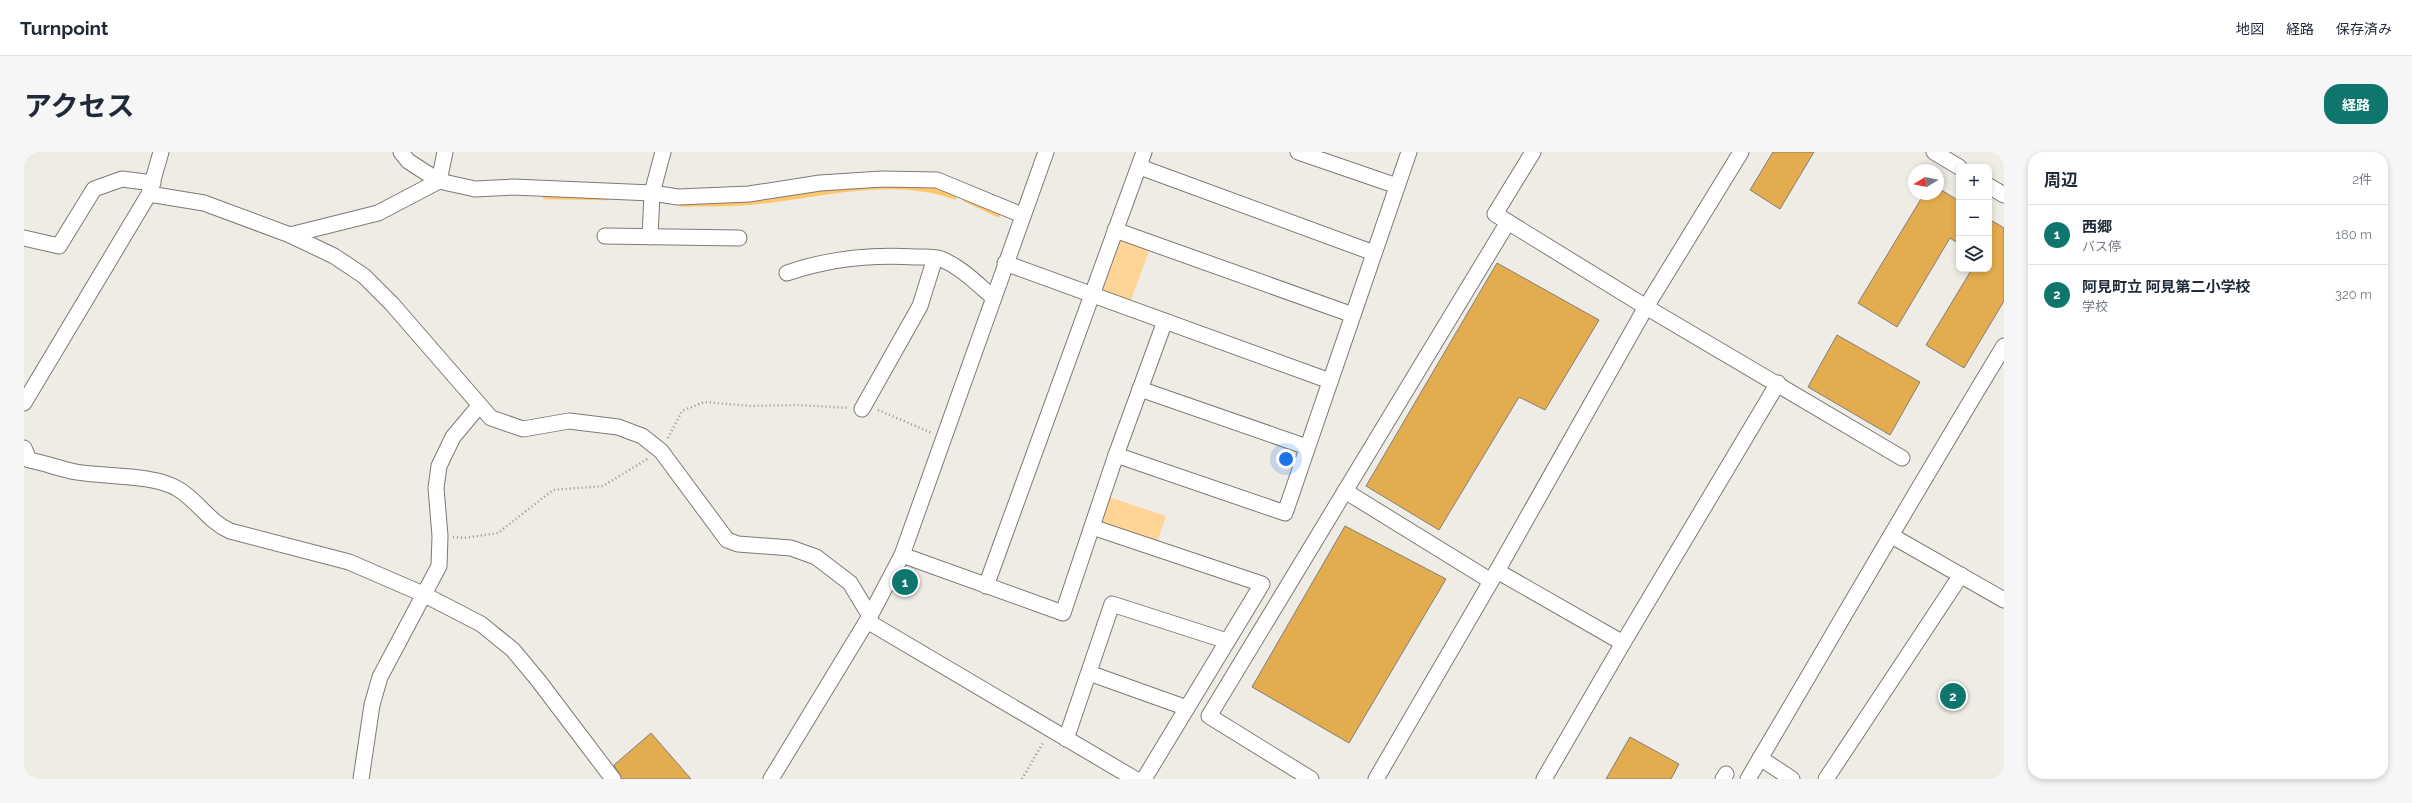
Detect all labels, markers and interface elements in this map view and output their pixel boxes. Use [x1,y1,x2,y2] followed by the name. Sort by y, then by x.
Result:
[20,17,108,39] text: Turnpoint
[2236,21,2264,37] text: 地図
[2286,21,2314,37] text: 経路
[2336,21,2392,37] text: 保存済み
[2324,84,2388,124] button: 経路
[24,90,135,123] text: アクセス
[1908,164,1944,200] north arrow
[1956,164,1992,272] map controls
[1956,164,1992,200] button: +
[2044,170,2078,190] text: 周辺
[2352,172,2372,187] text: 2件
[1956,200,1992,236] button: −
[2082,218,2112,236] text: 西郷
[2054,227,2060,242] text: 1
[2336,227,2372,242] text: 180 m
[1956,236,1992,272] button: layers
[2082,239,2121,254] text: バス停
[2082,278,2251,296] text: 阿見町立 阿見第二小学校
[2053,287,2061,302] text: 2
[2335,287,2372,302] text: 320 m
[2082,299,2108,314] text: 学校
[1276,449,1296,469] your location
[892,567,918,597] pin: 1
[1940,681,1966,711] pin: 2

